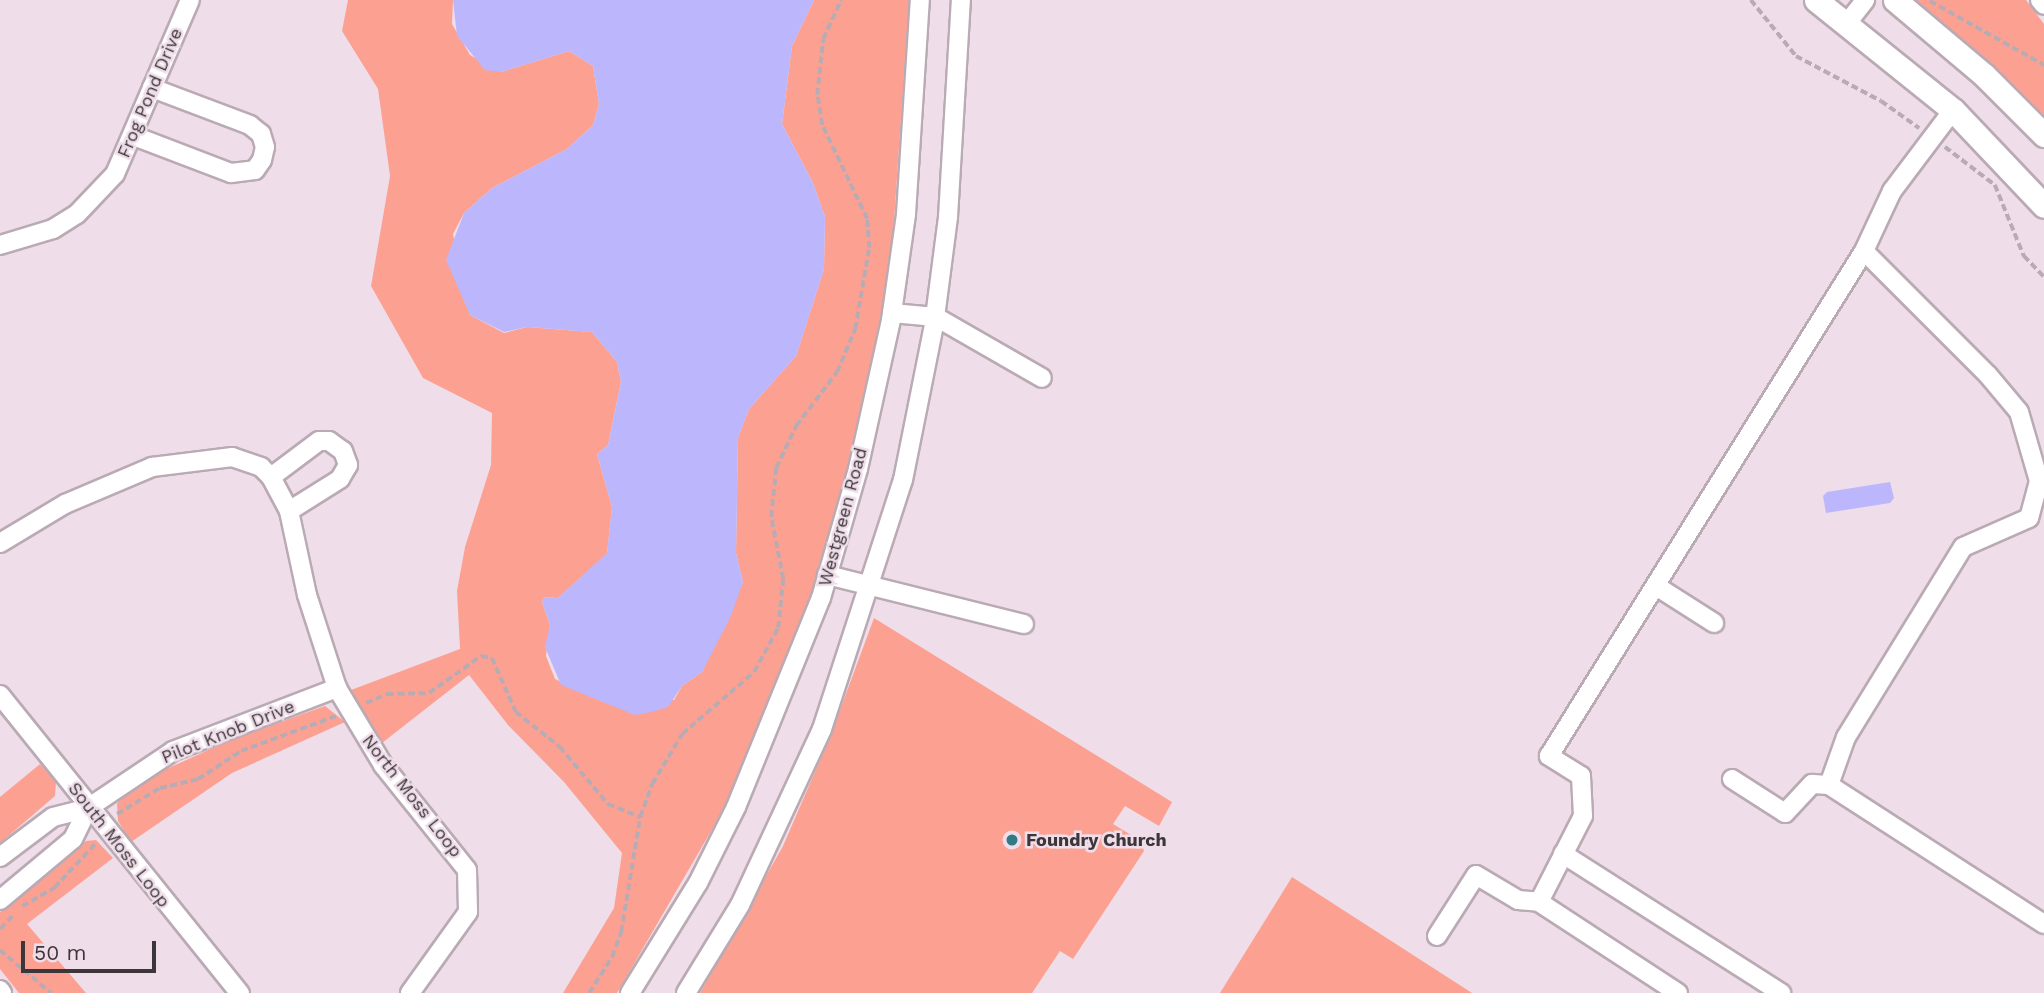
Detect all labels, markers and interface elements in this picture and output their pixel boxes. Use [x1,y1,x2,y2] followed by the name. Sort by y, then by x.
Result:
[113,25,187,161] street label: Frog Pond Drive
[814,445,872,589] street label: Westgreen Road
[158,695,298,769] street label: Pilot Knob Drive
[357,730,467,862] street label: North Moss Loop
[63,778,175,912] street label: South Moss Loop
[1026,829,1167,851] place label: Foundry Church
[1004,832,1020,848] marker: Foundry Church
[24,926,159,970] scale bar
[34,940,86,965] text: 50 m

